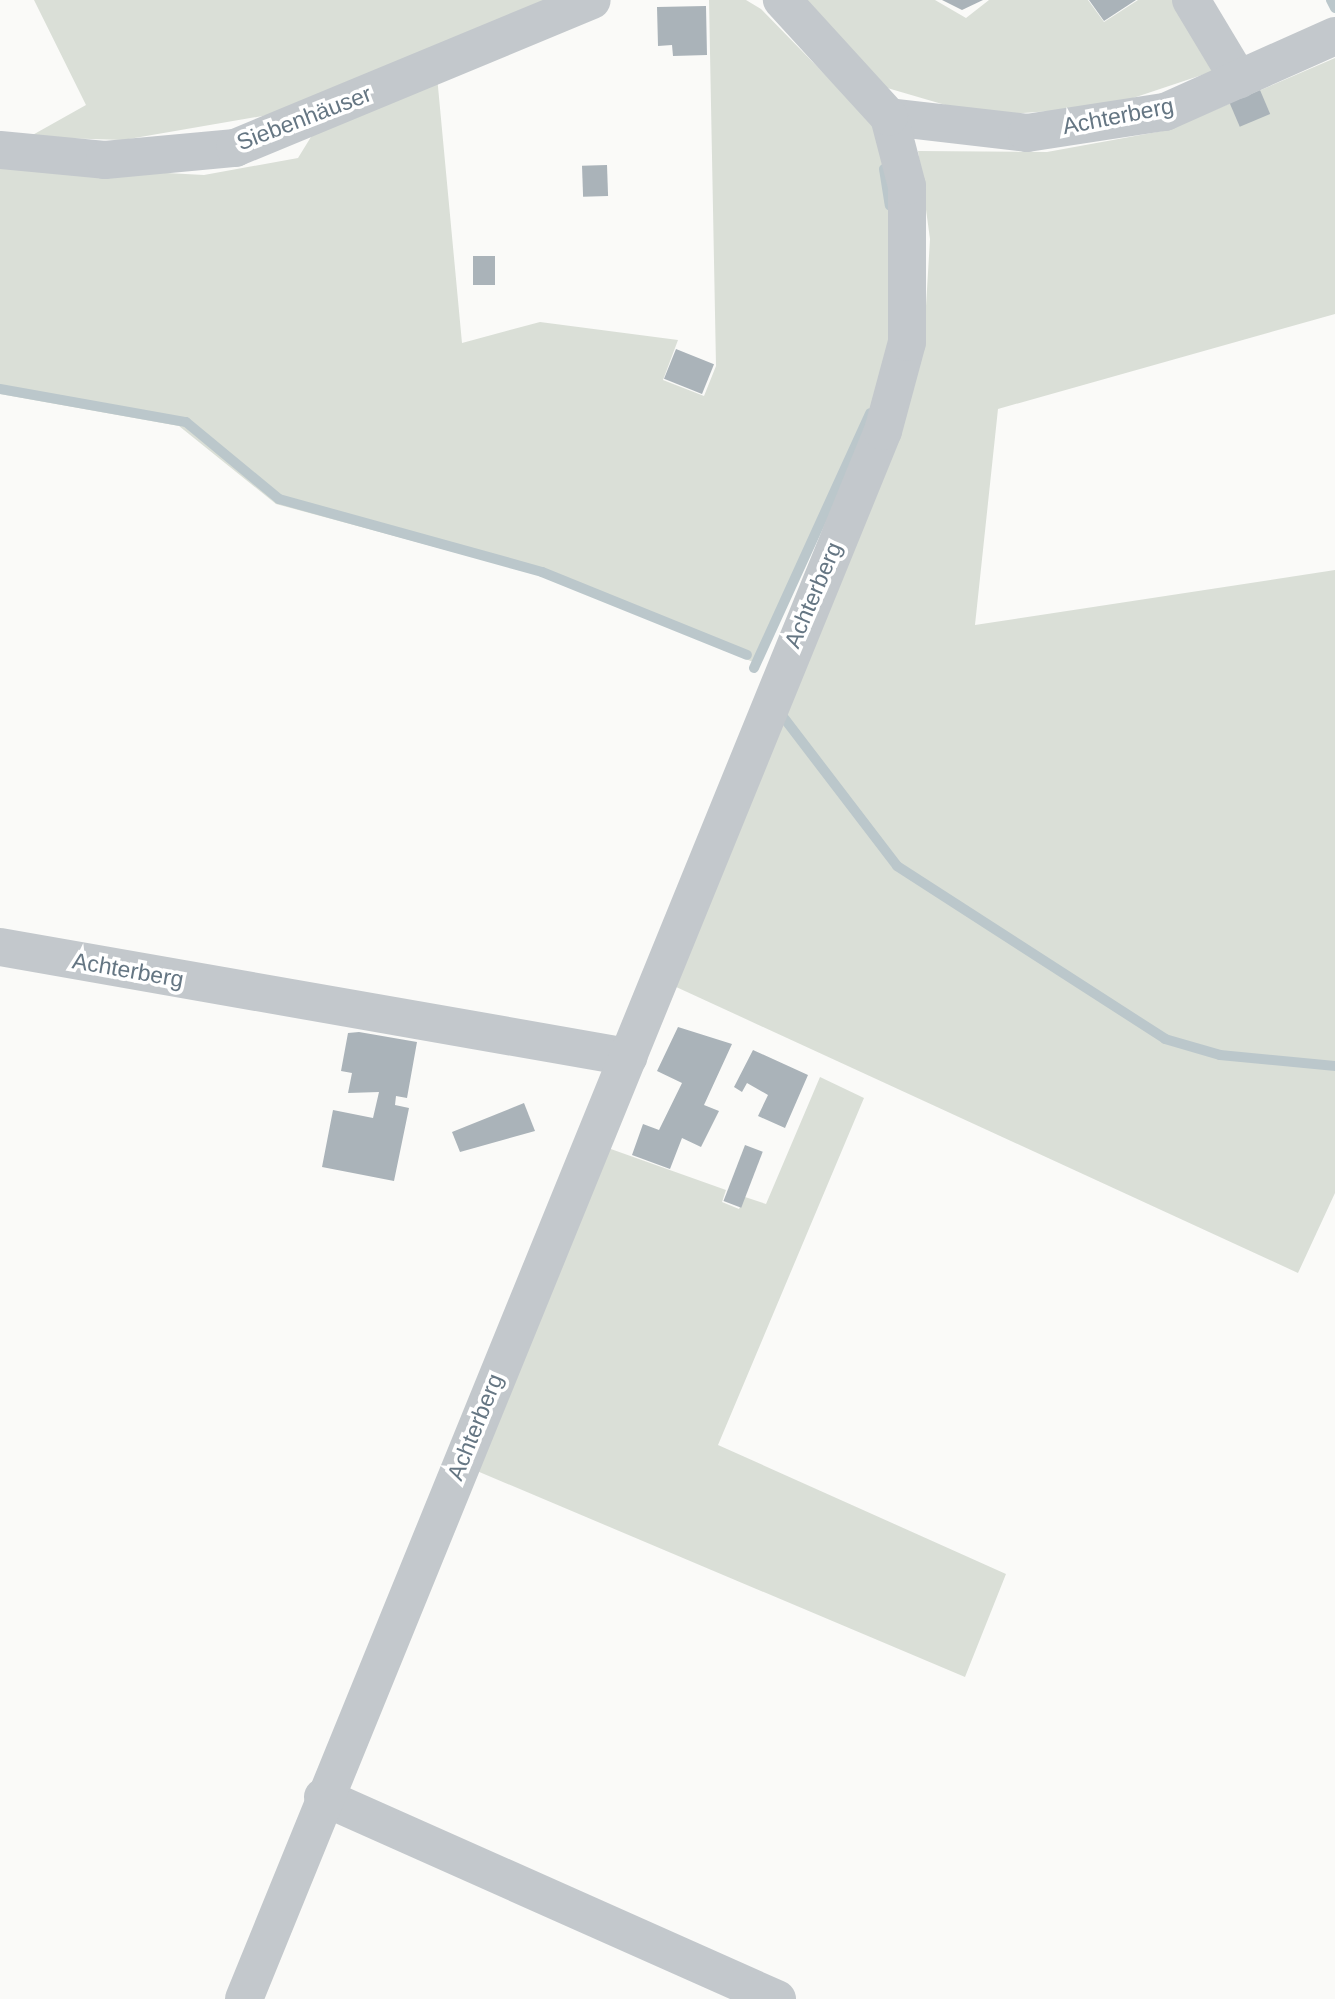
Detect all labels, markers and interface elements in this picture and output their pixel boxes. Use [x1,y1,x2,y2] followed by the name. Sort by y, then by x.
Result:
[233,80,375,156] street label: Siebenhäuser
[1060,92,1176,140] street label: Achterberg
[778,538,848,652] street label: Achterberg
[70,947,186,993] street label: Achterberg
[441,1370,509,1484] street label: Achterberg

